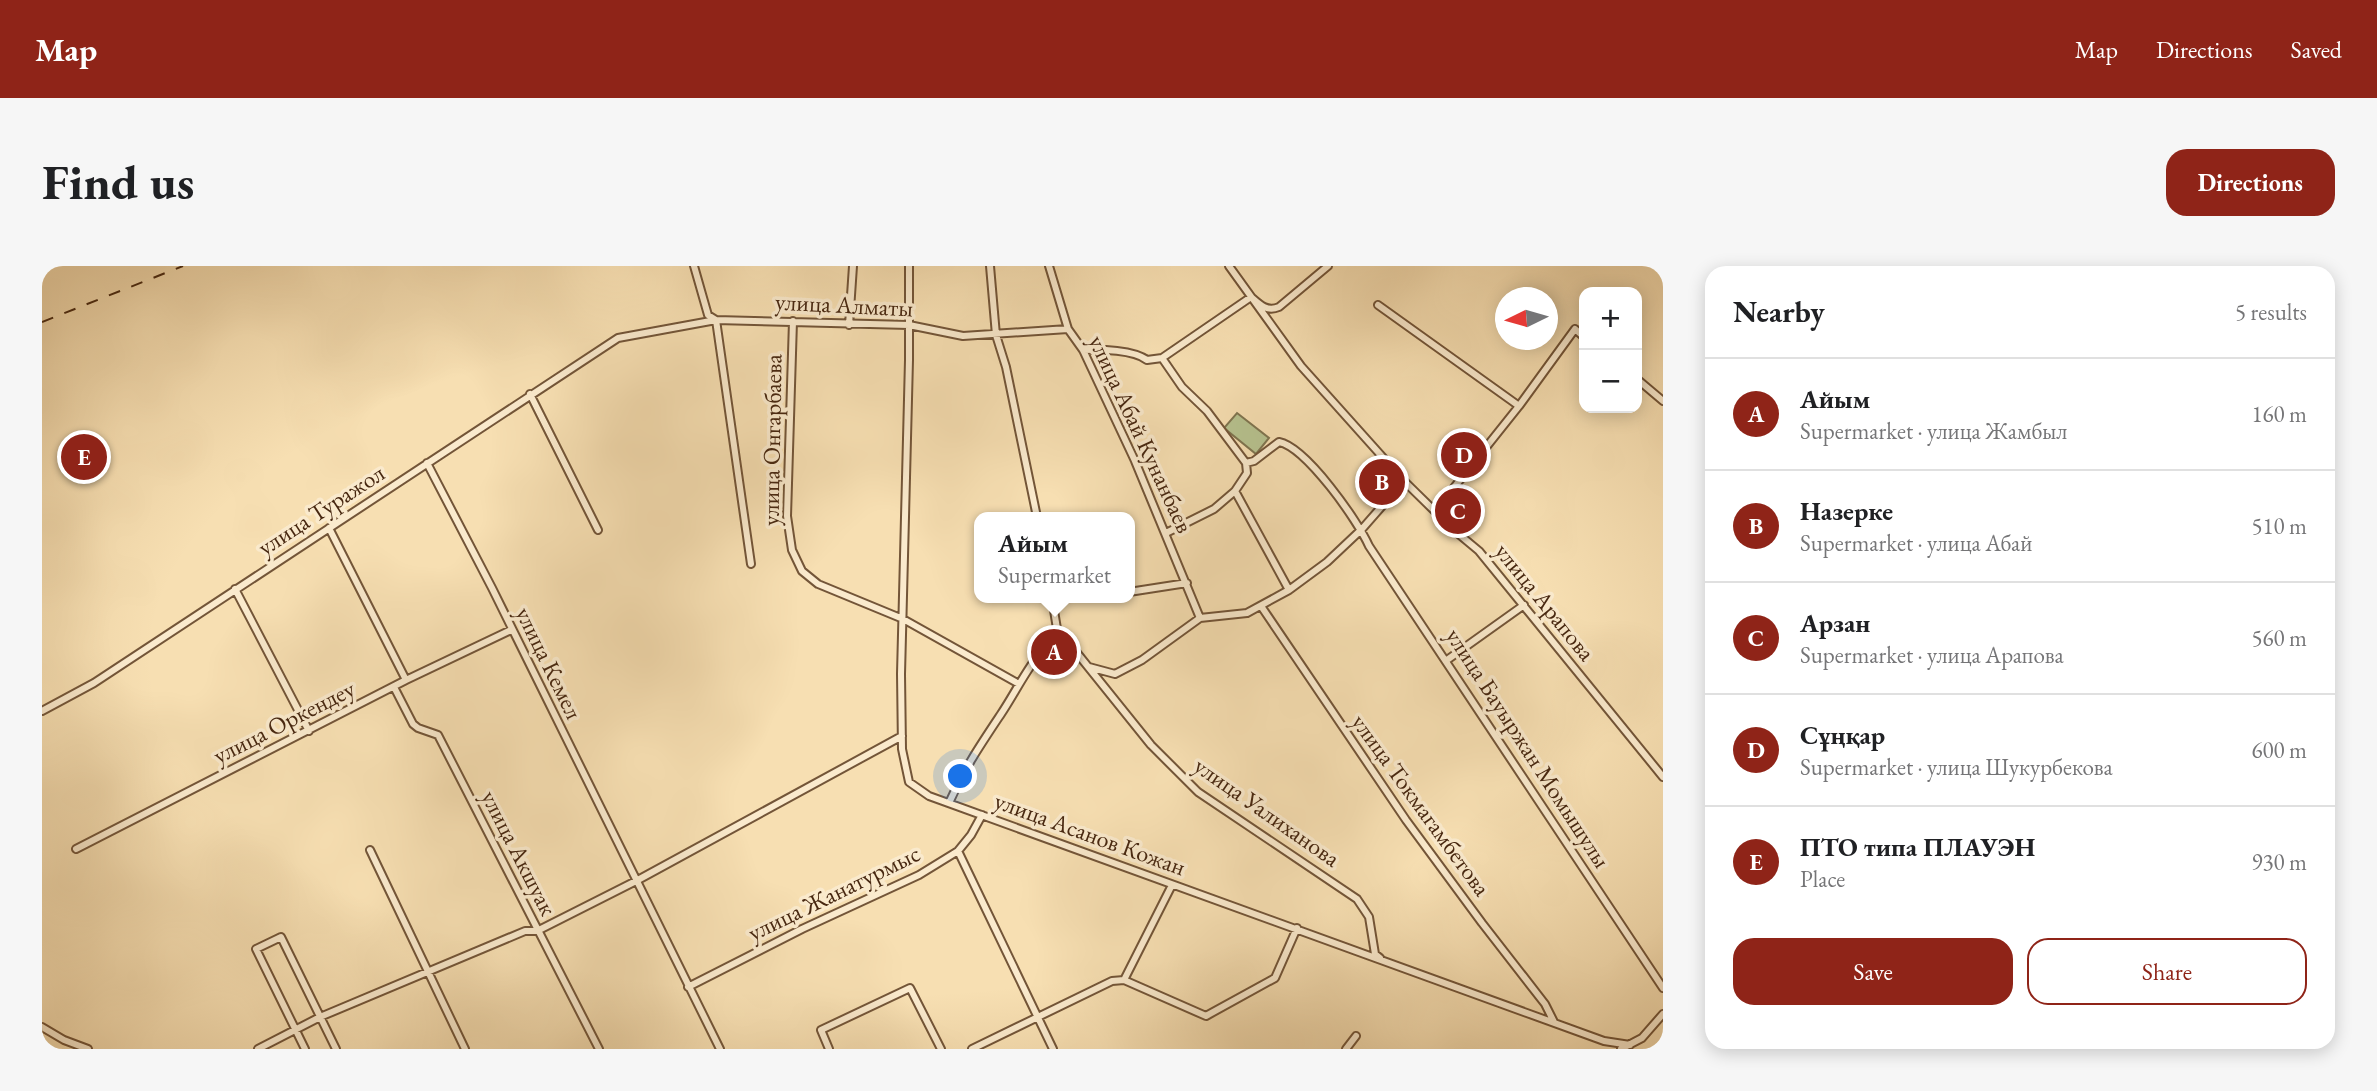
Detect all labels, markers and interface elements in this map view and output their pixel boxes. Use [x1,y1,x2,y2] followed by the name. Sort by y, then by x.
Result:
[35,28,97,71] text: Map
[2075,34,2118,65] text: Map
[2156,34,2253,65] text: Directions
[2291,34,2342,65] text: Saved
[2166,149,2335,216] button: Directions
[42,150,194,214] text: Find us
[774,285,914,324] street label: улица Алматы
[1495,287,1558,350] north arrow
[1579,287,1642,413] map controls
[1579,287,1642,350] button: +
[1733,292,1825,331] text: Nearby
[2235,297,2307,327] text: 5 results
[1082,330,1201,538] street label: улица Абай Кунанбаев
[1579,350,1642,413] button: −
[755,353,789,526] street label: улица Онгарбаева
[1800,382,1870,416] text: Айым
[1748,399,1764,429] text: A
[2251,399,2307,429] text: 160 m
[1800,416,2067,446] text: Supermarket · улица Жамбыл
[1441,429,1487,481] pin: D
[61,431,107,483] pin: E
[1359,456,1405,508] pin: B
[251,457,390,562] street label: улица Туражол
[1435,485,1481,537] pin: C
[1800,494,1893,528] text: Назерке
[1749,511,1763,541] text: B
[2251,511,2307,541] text: 510 m
[974,512,1135,603] popup
[998,526,1068,560] text: Айым
[1800,528,2032,558] text: Supermarket · улица Абай
[1488,536,1603,667] street label: улица Арапова
[998,560,1111,590] text: Supermarket
[509,601,590,724] street label: улица Кемел
[1800,606,1870,640] text: Арзан
[1439,622,1618,874] street label: улица Бауыржан Момышулы
[1748,623,1764,653] text: C
[2251,623,2307,653] text: 560 m
[1031,626,1077,678] pin: A
[1800,640,2064,670] text: Supermarket · улица Арапова
[208,672,360,771] street label: улица Оркендеу
[1345,708,1498,902] street label: улица Токмагамбетова
[1800,718,1885,752] text: Сұңқар
[1747,735,1765,765] text: D
[2251,735,2307,765] text: 600 m
[1188,750,1347,874] street label: улица Уалиханова
[1800,752,2113,782] text: Supermarket · улица Шукурбекова
[943,759,977,793] your location
[475,785,565,921] street label: улица Акшуак
[990,785,1190,882] street label: улица Асанов Кожан
[1800,830,2035,864] text: ПТО типа ПЛАУЭН
[742,837,925,948] street label: улица Жанатурмыс
[1749,847,1763,877] text: E
[2251,847,2307,877] text: 930 m
[1800,864,1845,894] text: Place
[1733,938,2013,1005] button: Save
[2027,938,2307,1005] button: Share

